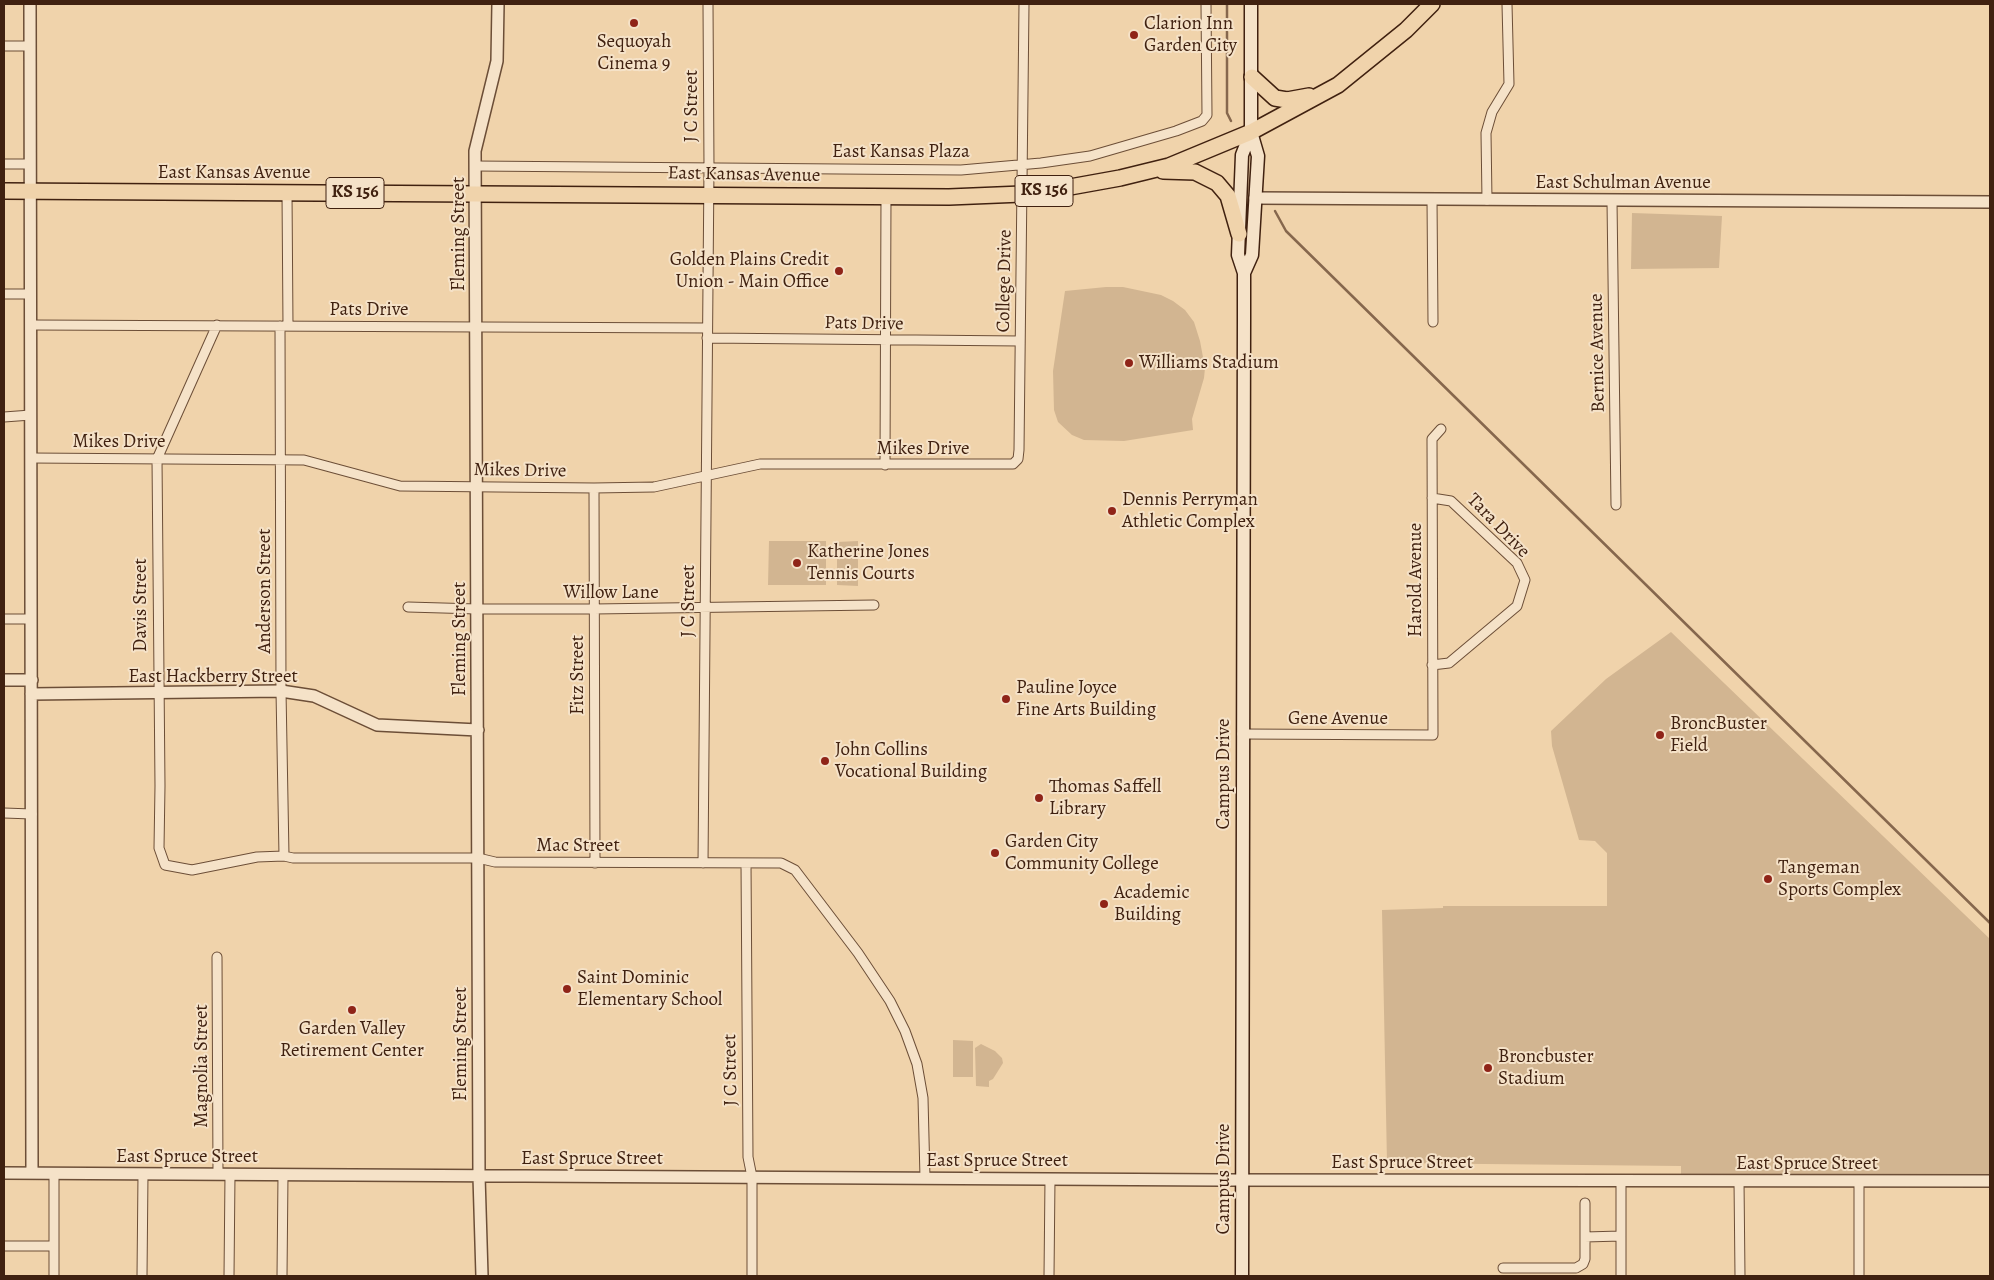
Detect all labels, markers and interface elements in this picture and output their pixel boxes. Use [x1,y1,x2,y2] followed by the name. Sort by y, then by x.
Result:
[1144,13,1237,57] place label: Clarion Inn Garden City
[628,17,640,29] marker: Sequoyah Cinema 9
[1128,29,1140,41] marker: Clarion Inn Garden City
[597,31,671,75] place label: Sequoyah Cinema 9
[681,70,703,142] street label: J C Street
[832,141,970,163] street label: East Kansas Plaza
[158,162,310,184] street label: East Kansas Avenue
[667,162,821,188] street label: East Kansas Avenue
[1535,172,1711,194] street label: East Schulman Avenue
[1015,176,1073,207] road number: KS 156
[448,177,470,291] street label: Fleming Street
[326,178,384,208] road number: KS 156
[993,229,1017,333] street label: College Drive
[670,249,829,293] place label: Golden Plains Credit Union - Main Office
[833,265,845,277] marker: Golden Plains Credit Union - Main Office
[1586,293,1610,413] street label: Bernice Avenue
[329,299,409,321] street label: Pats Drive
[824,312,904,336] street label: Pats Drive
[1139,352,1279,374] place label: Williams Stadium
[1123,357,1135,369] marker: Williams Stadium
[73,431,165,453] street label: Mikes Drive
[877,438,969,460] street label: Mikes Drive
[473,459,567,483] street label: Mikes Drive
[1122,489,1258,533] place label: Dennis Perryman Athletic Complex
[1462,489,1534,563] street label: Tara Drive
[1106,505,1118,517] marker: Dennis Perryman Athletic Complex
[1405,523,1427,637] street label: Harold Avenue
[254,528,276,654] street label: Anderson Street
[807,541,929,585] place label: Katherine Jones Tennis Courts
[791,557,803,569] marker: Katherine Jones Tennis Courts
[130,558,152,652] street label: Davis Street
[678,565,700,637] street label: J C Street
[449,582,471,696] street label: Fleming Street
[563,582,659,604] street label: Willow Lane
[567,635,589,715] street label: Fitz Street
[128,666,298,688] street label: East Hackberry Street
[1016,677,1156,721] place label: Pauline Joyce Fine Arts Building
[1000,693,1012,705] marker: Pauline Joyce Fine Arts Building
[1288,708,1388,730] street label: Gene Avenue
[1670,713,1767,757] place label: BroncBuster Field
[1213,719,1235,829] street label: Campus Drive
[1654,729,1666,741] marker: BroncBuster Field
[835,739,987,783] place label: John Collins Vocational Building
[819,755,831,767] marker: John Collins Vocational Building
[1049,776,1161,820] place label: Thomas Saffell Library
[1033,792,1045,804] marker: Thomas Saffell Library
[1005,831,1159,875] place label: Garden City Community College
[536,835,620,857] street label: Mac Street
[989,847,1001,859] marker: Garden City Community College
[1778,857,1901,901] place label: Tangeman Sports Complex
[1762,873,1774,885] marker: Tangeman Sports Complex
[1114,882,1189,926] place label: Academic Building
[1098,898,1110,910] marker: Academic Building
[577,967,722,1011] place label: Saint Dominic Elementary School
[561,983,573,995] marker: Saint Dominic Elementary School
[450,987,472,1101] street label: Fleming Street
[191,1004,213,1128] street label: Magnolia Street
[346,1004,358,1016] marker: Garden Valley Retirement Center
[280,1018,424,1062] place label: Garden Valley Retirement Center
[719,1034,743,1106] street label: J C Street
[1498,1046,1594,1090] place label: Broncbuster Stadium
[1482,1062,1494,1074] marker: Broncbuster Stadium
[1213,1124,1235,1234] street label: Campus Drive
[116,1146,258,1168] street label: East Spruce Street
[521,1148,663,1170] street label: East Spruce Street
[926,1150,1068,1172] street label: East Spruce Street
[1331,1152,1473,1174] street label: East Spruce Street
[1736,1153,1878,1175] street label: East Spruce Street

